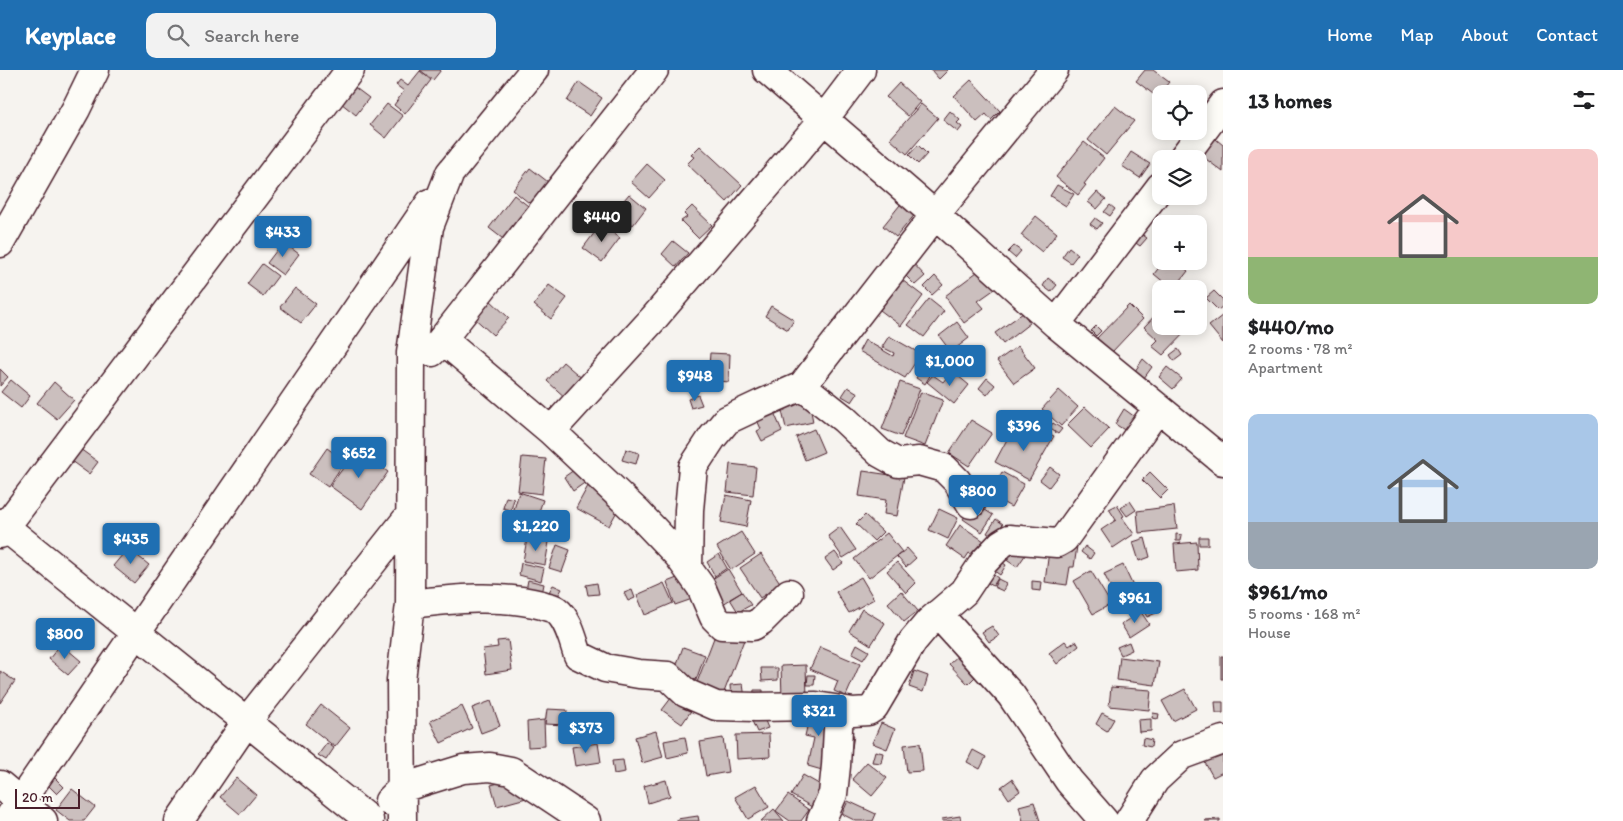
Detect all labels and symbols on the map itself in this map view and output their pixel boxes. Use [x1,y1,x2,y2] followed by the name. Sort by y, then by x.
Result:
[572,200,632,243] pin: $440
[253,216,313,258] pin: $433
[909,344,991,387] pin: $1,000
[665,360,725,402] pin: $948
[994,410,1054,452] pin: $396
[329,436,389,479] pin: $652
[948,474,1008,517] pin: $800
[495,510,577,552] pin: $1,220
[101,522,161,565] pin: $435
[1105,582,1165,624] pin: $961
[35,618,95,660] pin: $800
[789,694,849,737] pin: $321
[556,712,616,754] pin: $373
[15,786,80,809] scale bar

